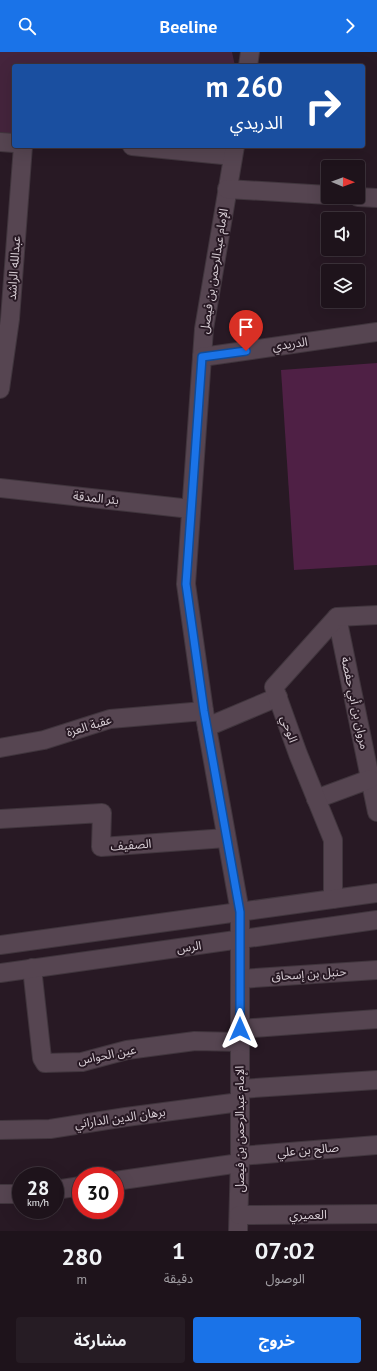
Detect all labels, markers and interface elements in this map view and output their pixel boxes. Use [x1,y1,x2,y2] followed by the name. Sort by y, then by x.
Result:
[16,15,38,37] icon: search
[160,15,217,38] text: Beeline
[339,15,361,37] icon: forward
[206,68,283,105] text: 260 m
[297,80,349,132] icon: right
[230,111,283,134] text: الدريدي
[321,160,365,204] north arrow
[321,160,365,308] map controls
[196,207,233,335] street label: الإمام عبدالرحمن بن فيصل
[321,212,365,256] button: sound
[4,235,23,301] street label: عبدالله الراشد
[321,264,365,308] button: layers
[229,310,263,351] pin
[235,316,257,338] icon: arrive
[271,334,309,356] street label: الدريدي
[72,488,120,507] street label: بئر المدقة
[336,655,373,751] street label: مروان بن أبي حفصة
[64,712,113,740] street label: عقبة العزة
[275,713,301,745] street label: الوحي
[110,836,152,853] street label: الصفيف
[176,937,202,956] street label: الرس
[271,963,347,985] street label: حنبل بن إسحاق
[219,1008,261,1050] position arrow
[76,1042,137,1068] street label: عين الحواس
[232,1066,249,1192] street label: الإمام عبدالرحمن بن فيصل
[74,1104,167,1134] street label: برهان الدين الداراني
[276,1139,340,1162] street label: صالح بن علي
[72,1167,124,1219] speed limit sign: 30
[27,1175,49,1201] text: 28
[27,1196,49,1209] text: km/h
[289,1207,327,1225] street label: العميري
[172,1235,185,1266] text: 1
[255,1235,316,1266] text: 07:02
[61,1241,102,1272] text: 280
[164,1270,193,1287] text: دقيقة
[265,1270,305,1287] text: الوصول
[77,1271,87,1288] text: m
[16,1317,185,1363] button: مشاركة
[193,1317,361,1363] button: خروج

